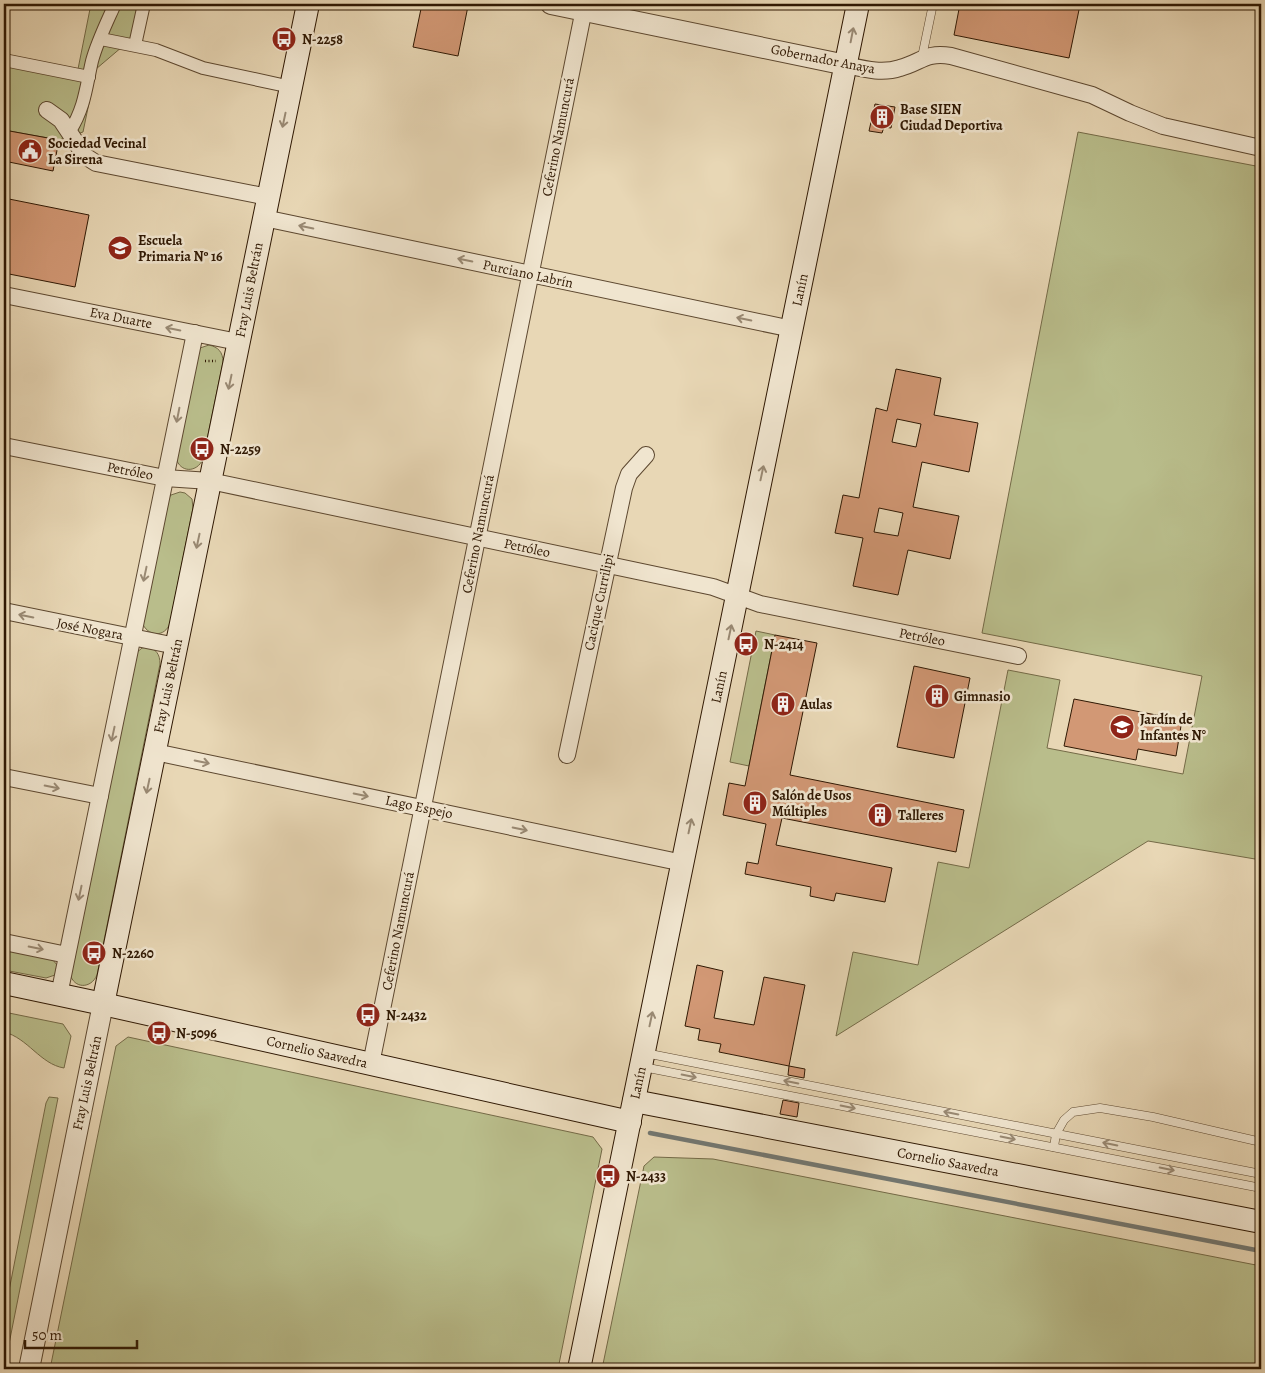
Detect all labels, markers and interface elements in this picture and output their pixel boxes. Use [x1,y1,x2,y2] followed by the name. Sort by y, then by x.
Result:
[271,26,297,52] bus stop icon: N-2258
[848,27,857,43] one-way arrow
[302,30,343,49] place label: N-2258
[769,40,877,79] street label: Gobernador Anaya
[537,76,579,198] street label: Ceferino Namuncurá
[900,100,1003,135] place label: Base SIEN Ciudad Deportiva
[869,104,895,130] building icon: Base SIEN Ciudad Deportiva
[279,112,288,128] one-way arrow
[48,134,146,169] place label: Sociedad Vecinal La Sirena
[17,138,43,164] public building icon: Sociedad Vecinal La Sirena
[299,222,315,231] one-way arrow
[138,231,223,266] place label: Escuela Primaria Nº 16
[107,235,133,261] school or university icon: Escuela Primaria Nº 16
[230,241,268,339] street label: Fray Luis Beltrán
[458,255,474,265] one-way arrow
[481,255,575,293] street label: Purciano Labrín
[787,272,813,308] street label: Lanín
[88,303,154,333] street label: Eva Duarte
[737,314,753,323] one-way arrow
[166,324,182,333] one-way arrow
[225,374,234,390] one-way arrow
[173,407,182,423] one-way arrow
[189,436,215,462] bus stop icon: N-2259
[220,440,261,459] place label: N-2259
[105,457,155,485] street label: Petróleo
[758,465,768,481] one-way arrow
[457,473,499,595] street label: Ceferino Namuncurá
[192,533,202,549] one-way arrow
[502,534,552,562] street label: Petróleo
[579,552,619,652] street label: Cacique Currilipi
[140,566,150,582] one-way arrow
[18,610,34,620] one-way arrow
[55,613,125,645] street label: José Nogara
[897,623,947,651] street label: Petróleo
[726,625,735,641] one-way arrow
[733,631,759,657] bus stop icon: N-2414
[764,635,804,654] place label: N-2414
[149,637,187,735] street label: Fray Luis Beltrán
[706,669,732,705] street label: Lanín
[924,683,950,709] building icon: Gimnasio
[954,687,1010,706] place label: Gimnasio
[770,691,796,717] building icon: Aulas
[799,695,833,714] place label: Aulas
[1140,710,1206,745] place label: Jardín de Infantes N°
[1109,714,1135,740] school or university icon: Jardín de Infantes N°
[107,725,117,741] one-way arrow
[194,758,210,767] one-way arrow
[142,778,152,794] one-way arrow
[43,782,59,792] one-way arrow
[772,786,852,821] place label: Salón de Usos Múltiples
[742,790,768,816] building icon: Salón de Usos Múltiples
[353,791,369,801] one-way arrow
[384,791,454,823] street label: Lago Espejo
[867,802,893,828] building icon: Talleres
[898,806,944,825] place label: Talleres
[686,818,696,834] one-way arrow
[512,825,528,834] one-way arrow
[377,870,419,992] street label: Ceferino Namuncurá
[75,884,84,900] one-way arrow
[81,940,107,966] bus stop icon: N-2260
[27,944,43,954] one-way arrow
[112,944,154,963] place label: N-2260
[355,1002,381,1028] bus stop icon: N-2432
[386,1006,427,1025] place label: N-2432
[647,1012,656,1028] one-way arrow
[146,1020,172,1046] bus stop icon: N-5096
[176,1024,217,1043] place label: N-5096
[265,1031,370,1073] street label: Cornelio Saavedra
[68,1034,106,1132] street label: Fray Luis Beltrán
[625,1065,651,1101] street label: Lanín
[680,1072,696,1082] one-way arrow
[784,1076,800,1086] one-way arrow
[840,1103,856,1113] one-way arrow
[943,1108,959,1117] one-way arrow
[999,1134,1015,1144] one-way arrow
[1103,1139,1119,1149] one-way arrow
[895,1143,1001,1181] street label: Cornelio Saavedra
[595,1163,621,1189] bus stop icon: N-2433
[1159,1165,1175,1175] one-way arrow
[626,1167,666,1186] place label: N-2433
[25,1318,138,1350] scale bar
[32,1325,62,1345] text: 50 m

